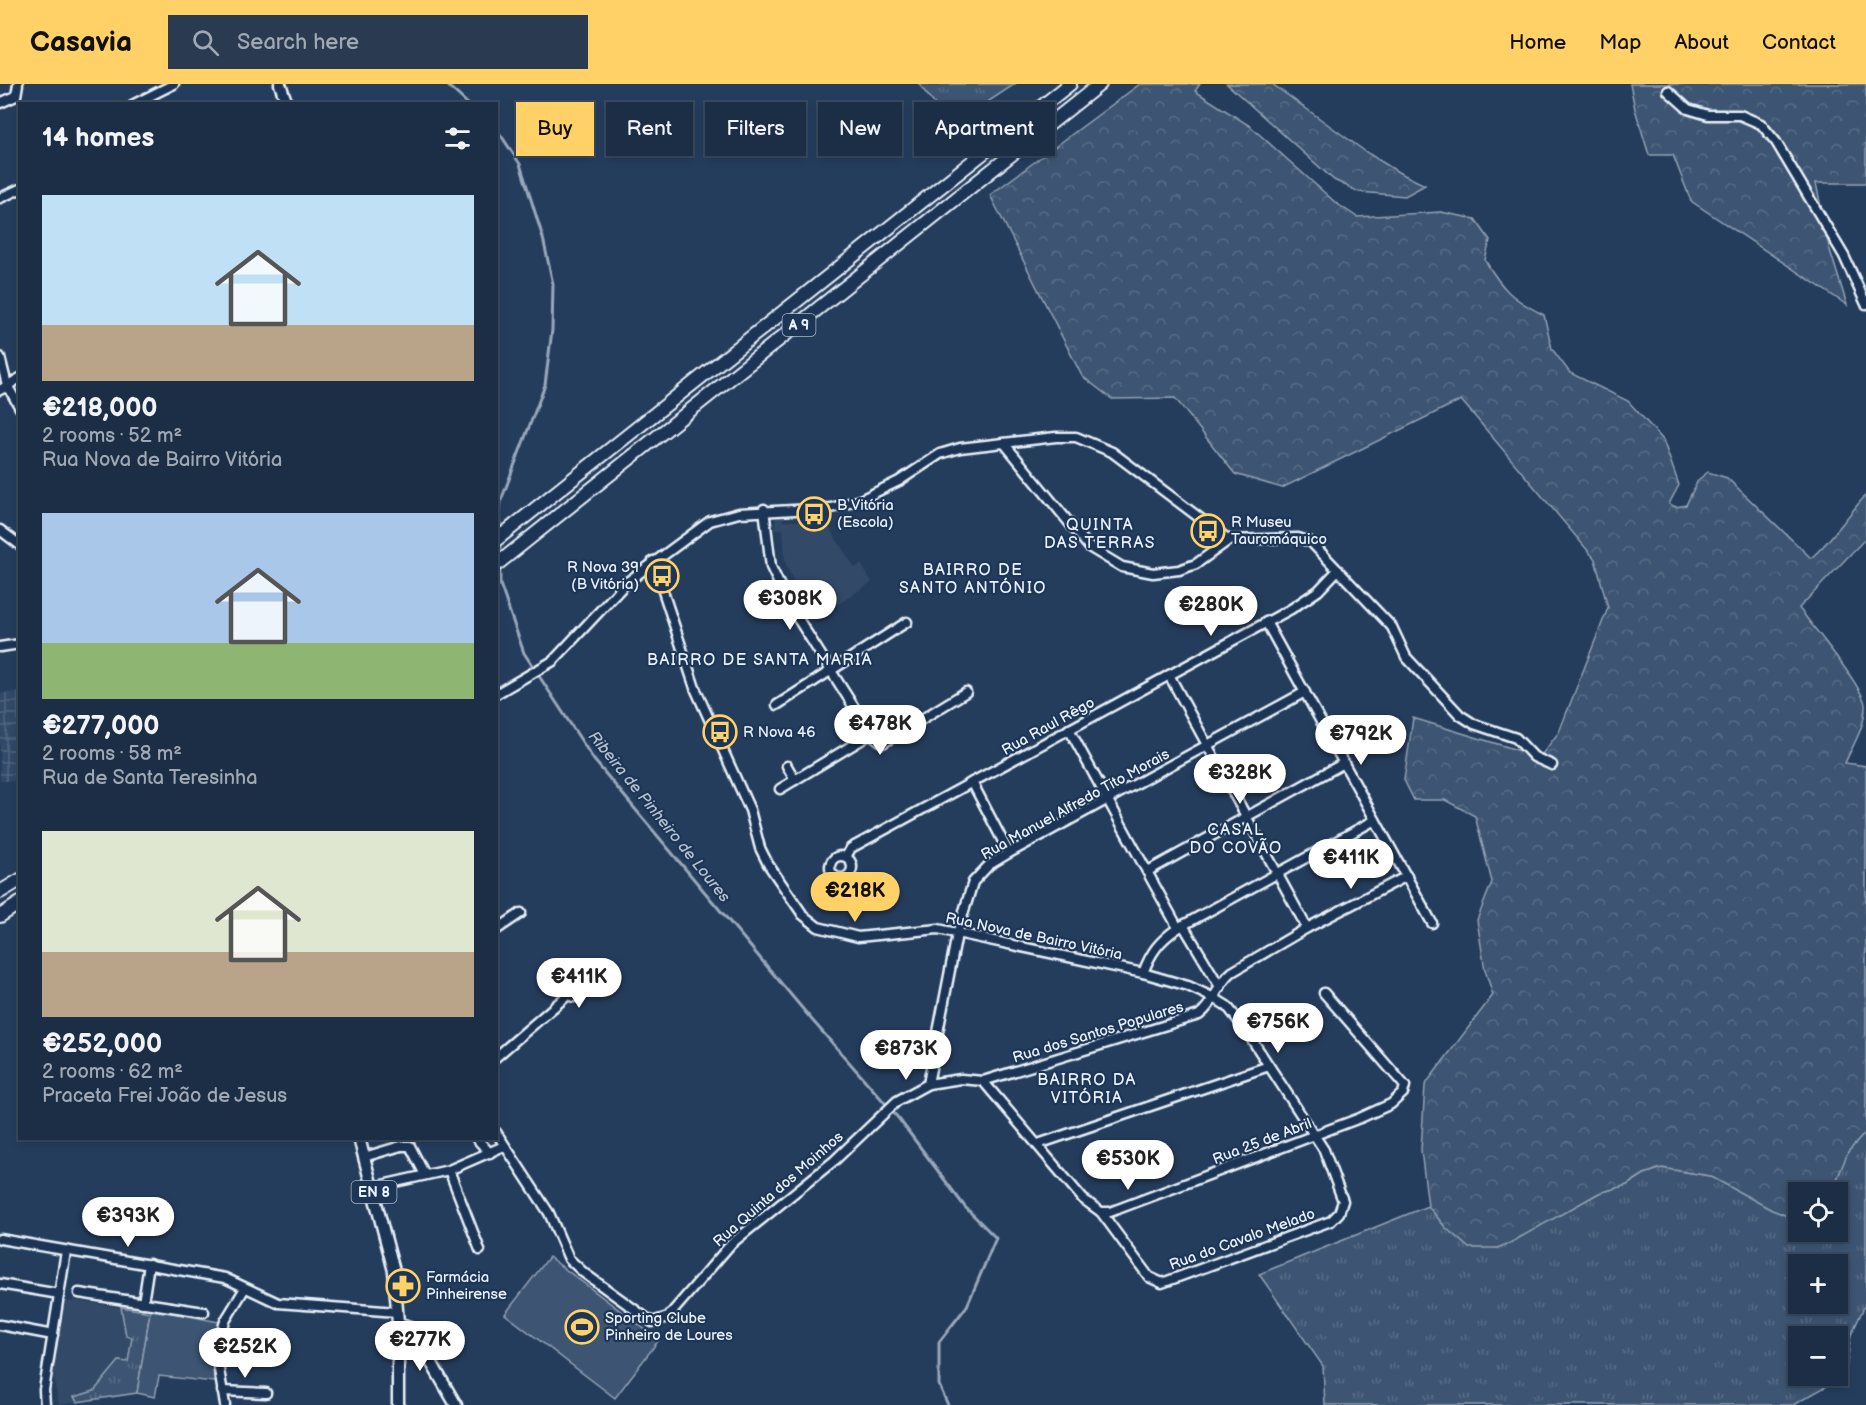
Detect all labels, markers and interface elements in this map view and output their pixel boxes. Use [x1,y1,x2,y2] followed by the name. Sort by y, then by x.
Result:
[168,15,588,69] search box
[30,26,132,59] text: Casavia
[189,26,222,59] icon: search
[237,29,359,56] text: Search here
[1509,30,1566,55] text: Home
[1599,30,1641,55] text: Map
[1674,30,1729,55] text: About
[1762,30,1836,55] text: Contact
[516,102,594,156] chip: Buy
[606,102,693,156] chip: Rent
[705,102,806,156] chip: Filters
[818,102,902,156] chip: New
[914,102,1055,156] chip: Apartment
[441,122,474,155] icon: filters
[42,123,154,154] text: 14 homes
[204,234,312,342] icon: home
[782,314,816,336] road number: A 9
[42,393,158,424] text: €218,000
[42,424,182,448] text: 2 rooms · 52 m²
[42,448,282,472] text: Rua Nova de Bairro Vitória
[796,496,832,532] bus stop icon: B Vitória (Escola)
[837,496,894,532] place label: B Vitória (Escola)
[1190,513,1226,549] bus stop icon: R Museu Tauromáquico
[1231,513,1327,549] place label: R Museu Tauromáquico
[1044,516,1156,553] district label: QUINTA DAS TERRAS
[204,552,312,660] icon: home
[567,558,639,594] place label: R Nova 39 (B Vitória)
[644,558,680,594] bus stop icon: R Nova 39 (B Vitória)
[899,561,1047,598] district label: BAIRRO DE SANTO ANTÓNIO
[748,580,832,631] pin: €308K
[1169,586,1253,637] pin: €280K
[758,587,822,611] text: €308K
[1178,593,1244,617] text: €280K
[647,651,873,670] district label: BAIRRO DE SANTA MARIA
[998,693,1098,760] street label: Rua Raul Rêgo
[838,705,922,756] pin: €478K
[42,711,160,742] text: €277,000
[848,712,912,736] text: €478K
[702,714,738,750] bus stop icon: R Nova 46
[1319,715,1403,766] pin: €792K
[1329,722,1393,746] text: €792K
[743,723,815,742] place label: R Nova 46
[584,728,734,906] water label: Ribeira de Pinheiro de Loures
[42,742,182,766] text: 2 rooms · 58 m²
[978,744,1173,864] street label: Rua Manuel Alfredo Tito Morais
[1198,754,1282,805] pin: €328K
[1208,761,1272,785] text: €328K
[42,766,257,790] text: Rua de Santa Teresinha
[1189,821,1283,858] district label: CASAL DO COVÃO
[1309,839,1393,890] pin: €411K
[1323,846,1379,870] text: €411K
[204,870,312,978] icon: home
[813,872,897,923] pin: €218K
[825,879,885,903] text: €218K
[944,908,1124,965] street label: Rua Nova de Bairro Vitória
[537,958,621,1009] pin: €411K
[551,965,607,989] text: €411K
[1011,997,1186,1068] street label: Rua dos Santos Populares
[1236,1003,1320,1054] pin: €756K
[1246,1010,1310,1034] text: €756K
[42,1029,162,1060] text: €252,000
[864,1030,948,1081] pin: €873K
[874,1037,938,1061] text: €873K
[42,1060,183,1084] text: 2 rooms · 62 m²
[1037,1071,1137,1108] district label: BAIRRO DA VITÓRIA
[42,1084,287,1108] text: Praceta Frei João de Jesus
[1210,1114,1314,1169] street label: Rua 25 de Abril
[709,1127,848,1251] street label: Rua Quinta dos Moinhos
[1086,1140,1170,1191] pin: €530K
[1096,1147,1160,1171] text: €530K
[352,1181,397,1203] road number: EN 8
[1788,1182,1848,1386] map controls
[1788,1182,1848,1242] button: locate
[86,1197,170,1248] pin: €393K
[96,1204,160,1228] text: €393K
[1167,1204,1318,1275] street label: Rua do Cavalo Melado
[1788,1254,1848,1314] button: +
[385,1268,421,1304] pharmacy icon: Farmácia Pinheirense
[426,1268,507,1304] place label: Farmácia Pinheirense
[564,1309,600,1345] sports icon: Sporting Clube Pinheiro de Loures
[605,1309,733,1345] place label: Sporting Clube Pinheiro de Loures
[378,1321,462,1372] pin: €277K
[1788,1326,1848,1386] button: −
[203,1328,287,1379] pin: €252K
[389,1328,451,1352] text: €277K
[213,1335,277,1359] text: €252K

